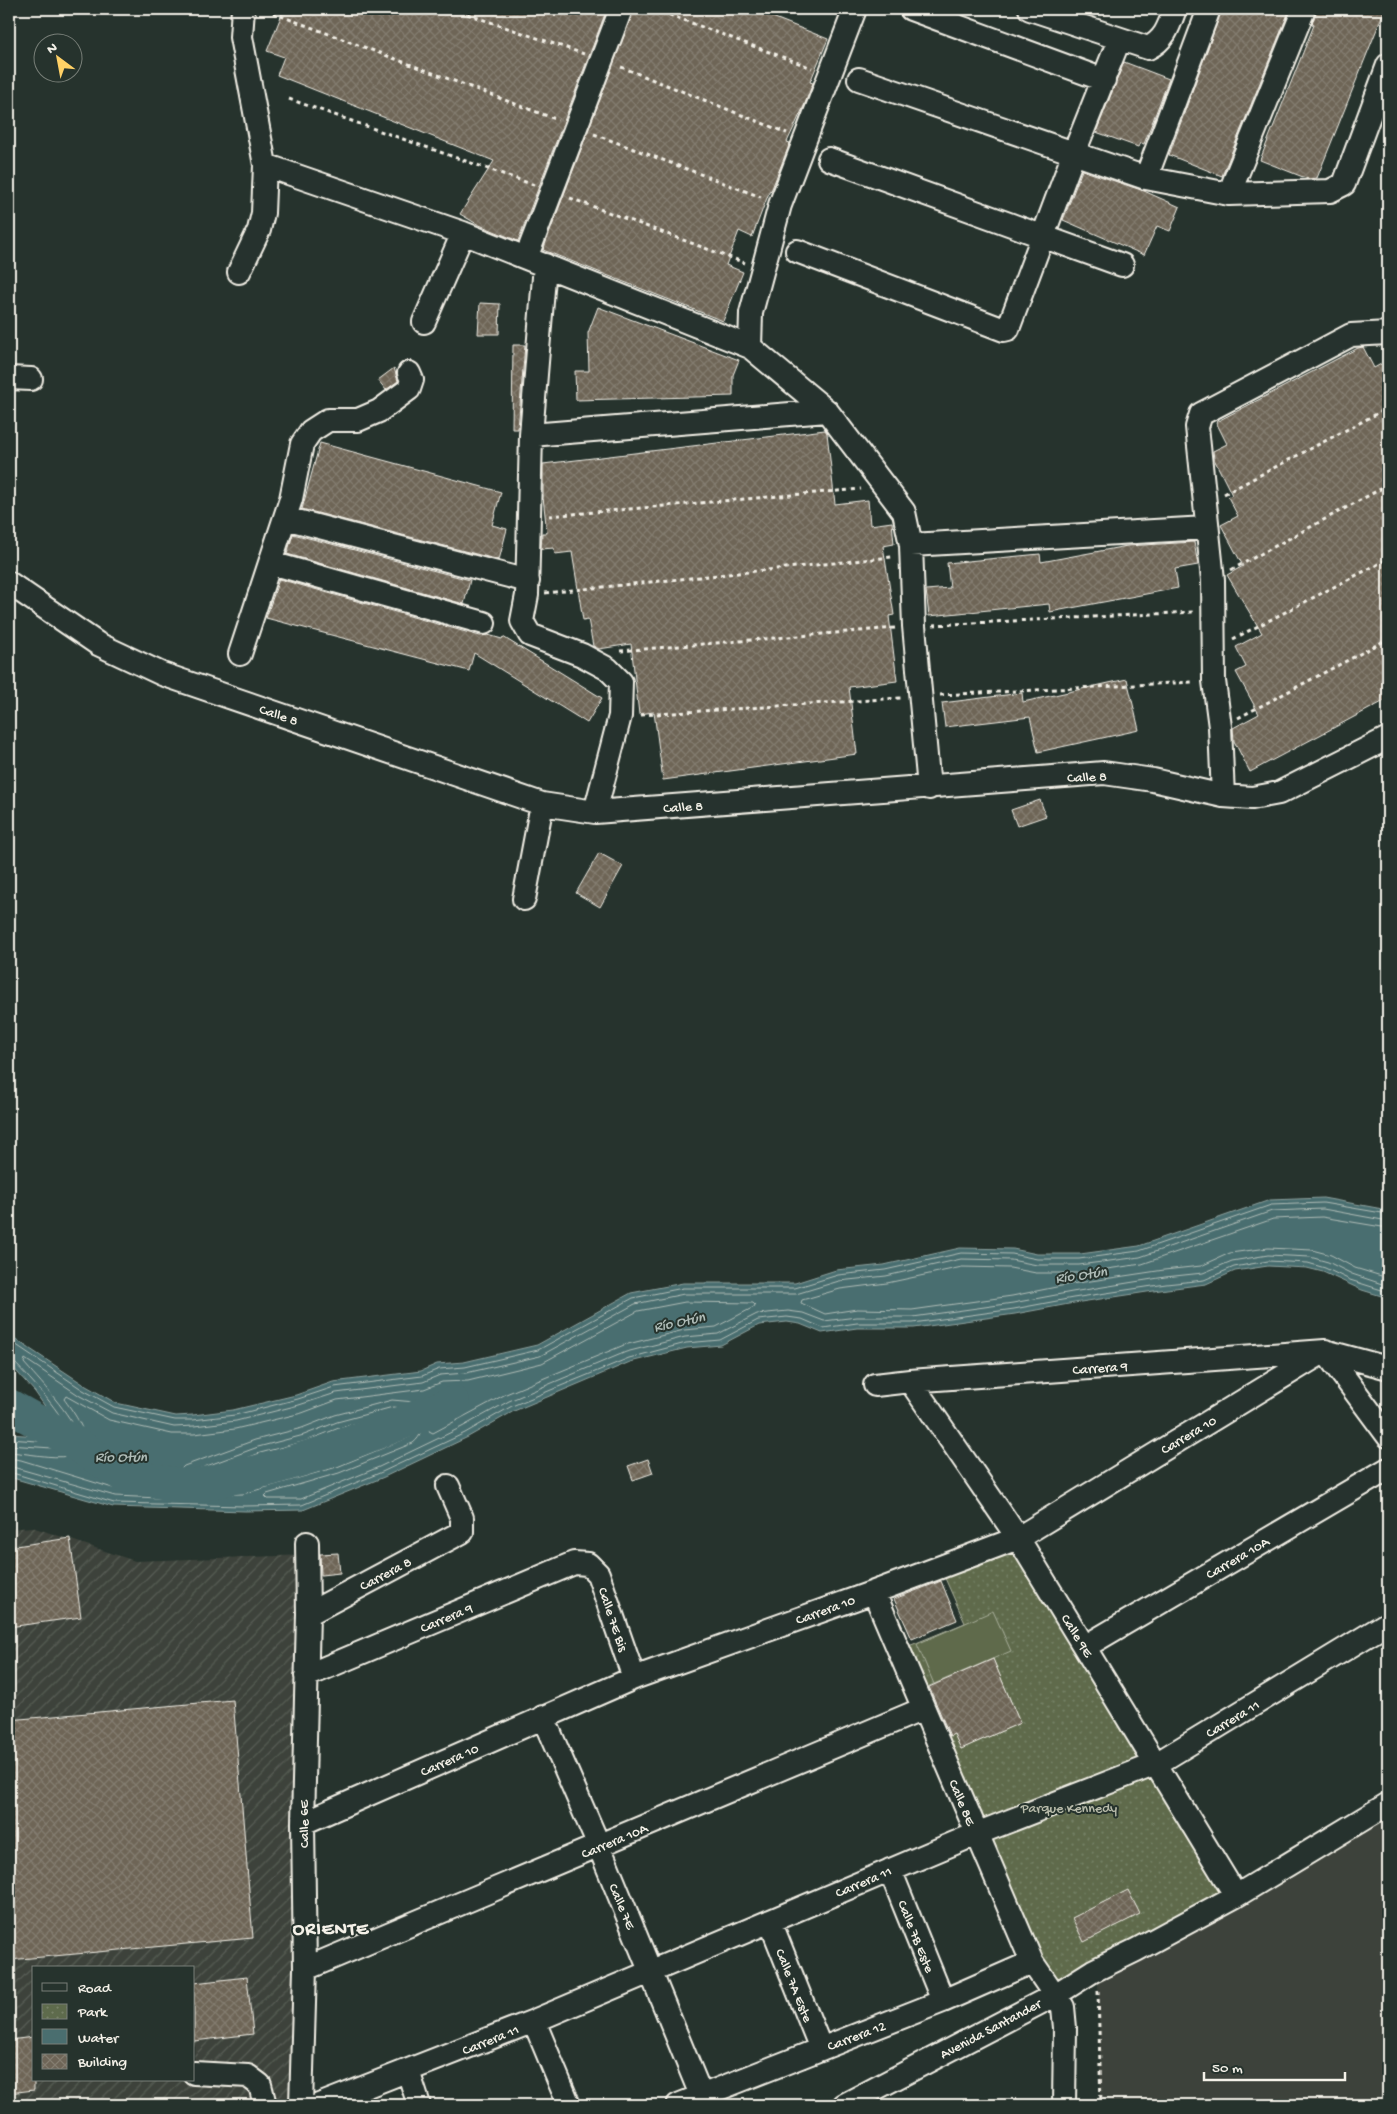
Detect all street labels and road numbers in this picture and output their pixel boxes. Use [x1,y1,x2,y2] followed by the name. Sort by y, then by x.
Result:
[257,702,300,731] street label: Calle 8
[1067,769,1108,788] street label: Calle 8
[663,799,704,818] street label: Calle 8
[1072,1359,1128,1380] street label: Carrera 9
[1158,1413,1220,1459] street label: Carrera 10
[1204,1534,1274,1584] street label: Carrera 10A
[357,1554,415,1596] street label: Carrera 8
[593,1585,631,1655] street label: Calle 7E Bis
[794,1593,858,1630] street label: Carrera 10
[418,1601,476,1638] street label: Carrera 9
[1056,1612,1096,1662] street label: Calle 9E
[1203,1697,1263,1743] street label: Carrera 11
[418,1741,482,1782] street label: Carrera 10
[943,1777,978,1830] street label: Calle 8E
[297,1799,314,1848] street label: Calle 6E
[579,1820,651,1864] street label: Carrera 10A
[833,1864,895,1903] street label: Carrera 11
[603,1882,638,1934] street label: Calle 7E
[892,1898,937,1976] street label: Calle 7B Este
[770,1947,815,2026] street label: Calle 7A Este
[938,1996,1046,2064] street label: Avenida Santander
[825,2018,889,2056] street label: Carrera 12
[460,2022,522,2060] street label: Carrera 11

